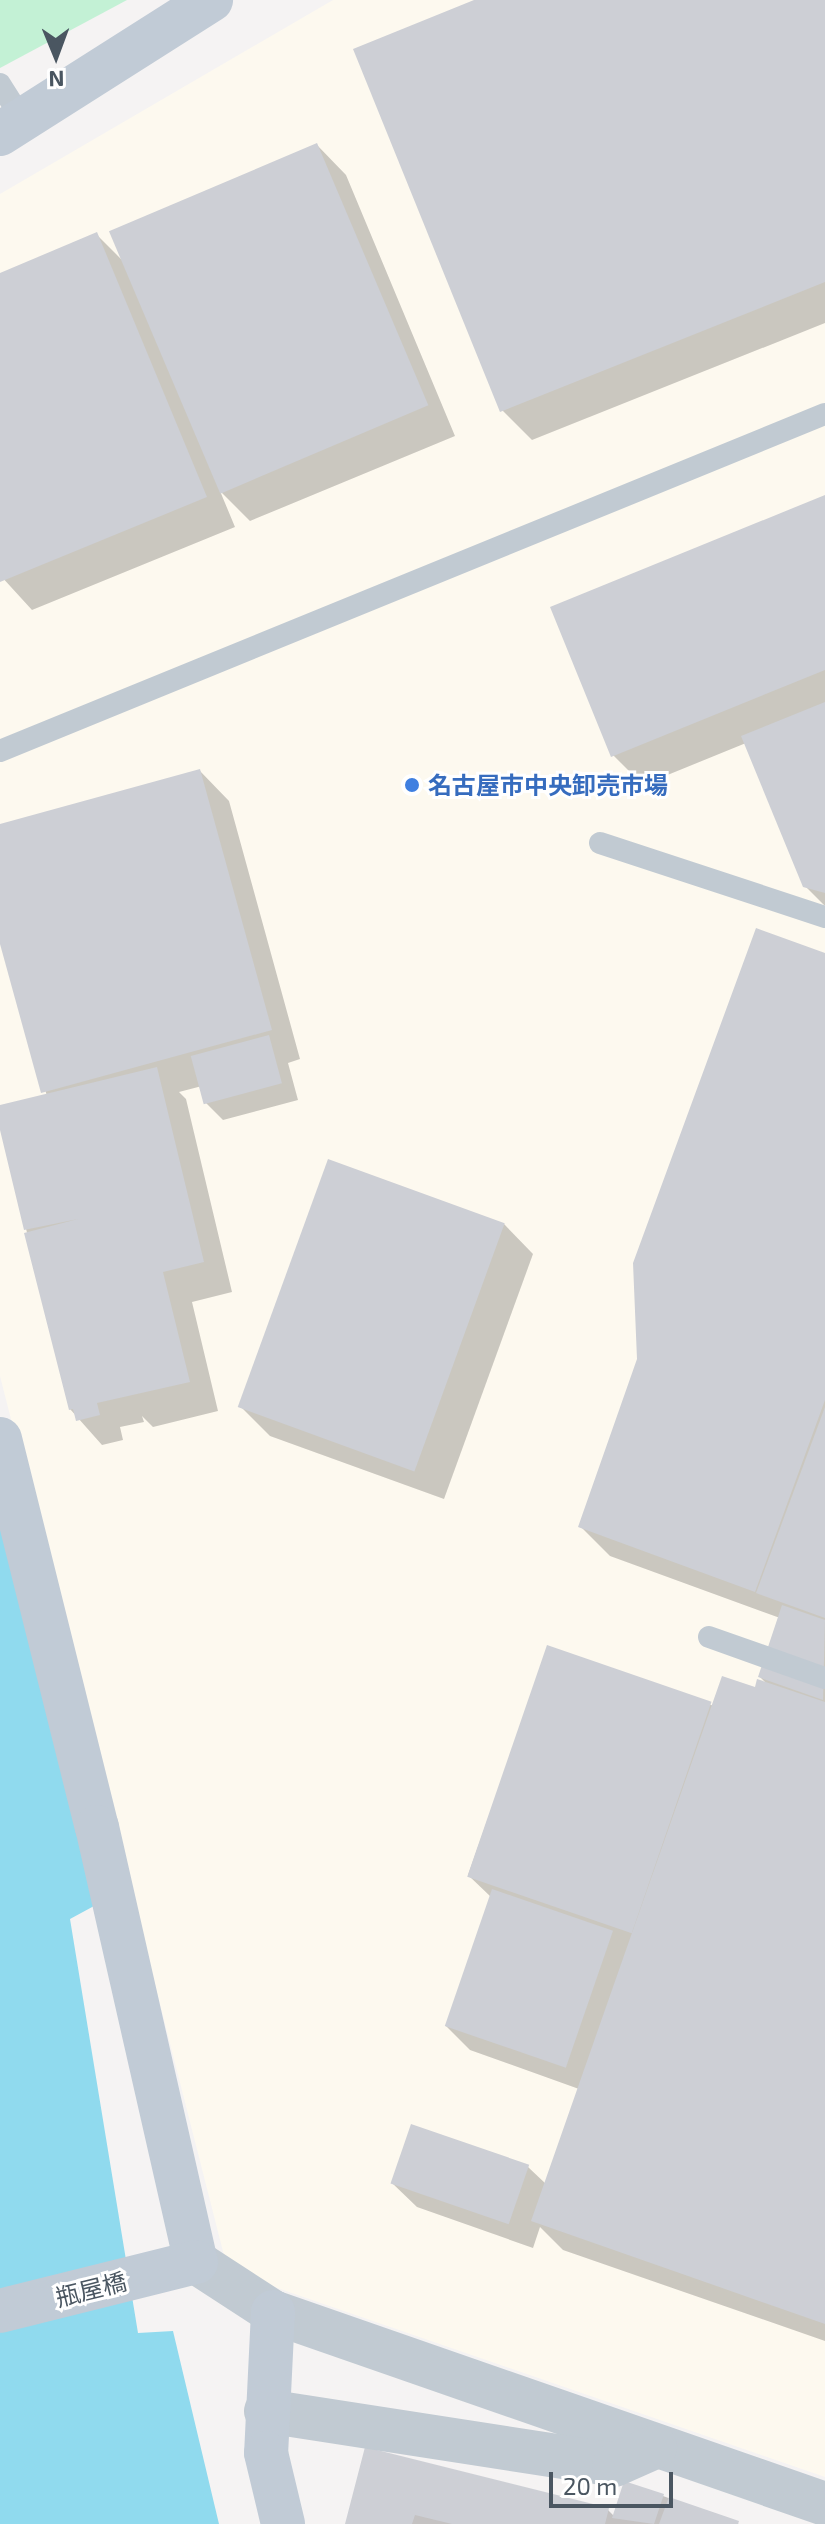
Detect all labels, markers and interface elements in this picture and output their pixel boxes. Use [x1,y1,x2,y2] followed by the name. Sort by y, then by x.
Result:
[16,16,96,96] north arrow
[48,67,65,93] text: N
[428,771,668,799] place label: 名古屋市中央卸売市場
[403,776,421,794] marker: 名古屋市中央卸売市場
[53,2266,129,2312] street label: 瓶屋橋
[553,2456,677,2506] scale bar
[563,2471,617,2500] text: 20 m

